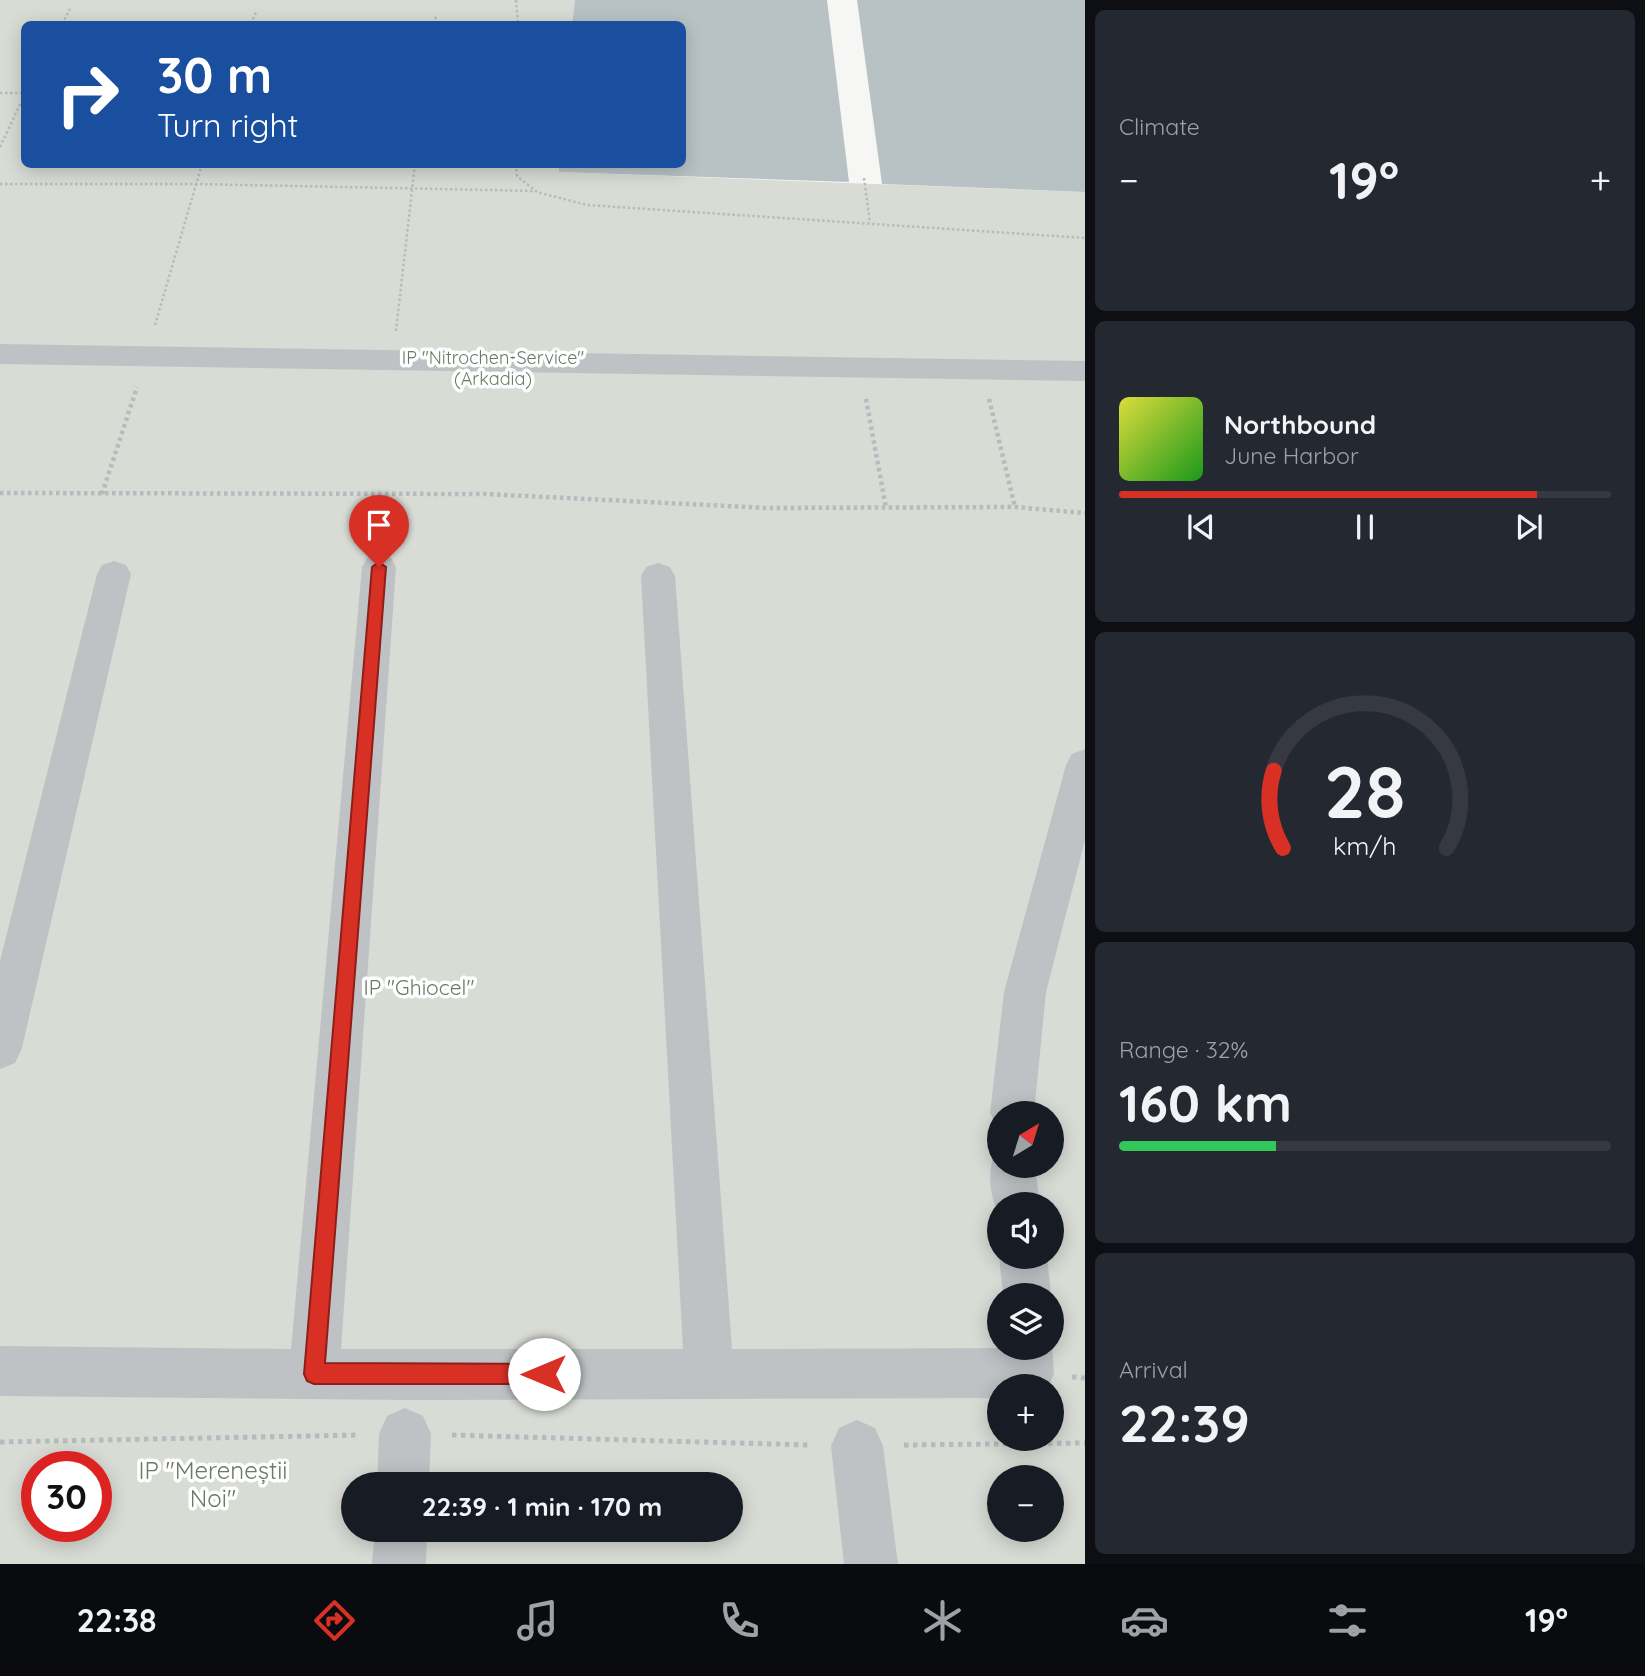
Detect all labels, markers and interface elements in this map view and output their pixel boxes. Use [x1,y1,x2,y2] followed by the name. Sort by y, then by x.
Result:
[157,44,272,105] text: 30 m
[42,49,133,140] icon: right
[157,105,298,145] text: Turn right
[1119,112,1200,141] text: Climate
[1329,147,1399,212] text: 19°
[1119,156,1139,204] text: −
[1590,156,1611,204] text: +
[402,346,584,390] park label: IP "Nitrochen-Service" (Arkadia)
[1224,408,1376,441] text: Northbound
[1224,441,1359,470] text: June Harbor
[349,495,409,567] pin
[360,506,398,544] icon: arrive
[1182,508,1220,546] icon: previous
[1346,508,1384,546] icon: pause
[1510,508,1548,546] icon: next
[1324,745,1406,836] text: 28
[1333,830,1397,861] text: km/h
[364,974,474,1000] park label: IP "Ghiocel"
[1119,1035,1248,1064] text: Range · 32%
[1119,1070,1292,1135] text: 160 km
[987,1101,1064,1178] north arrow
[987,1101,1064,1542] map controls
[987,1192,1064,1269] button: sound
[987,1283,1064,1360] button: layers
[507,1337,581,1411] position arrow
[1119,1355,1188,1384] text: Arrival
[987,1374,1064,1451] button: +
[1119,1390,1250,1455] text: 22:39
[21,1451,112,1542] speed limit sign: 30
[139,1455,287,1513] park label: IP "Mereneștii Noi"
[987,1465,1064,1542] button: −
[422,1490,662,1523] text: 22:39 · 1 min · 170 m
[310,1596,359,1645] icon: directions
[513,1596,562,1645] icon: music
[715,1596,764,1645] icon: phone
[918,1596,967,1645] icon: climate
[1120,1596,1169,1645] icon: car
[1323,1596,1372,1645] icon: filters
[77,1600,157,1640] text: 22:38
[1525,1600,1568,1640] text: 19°

